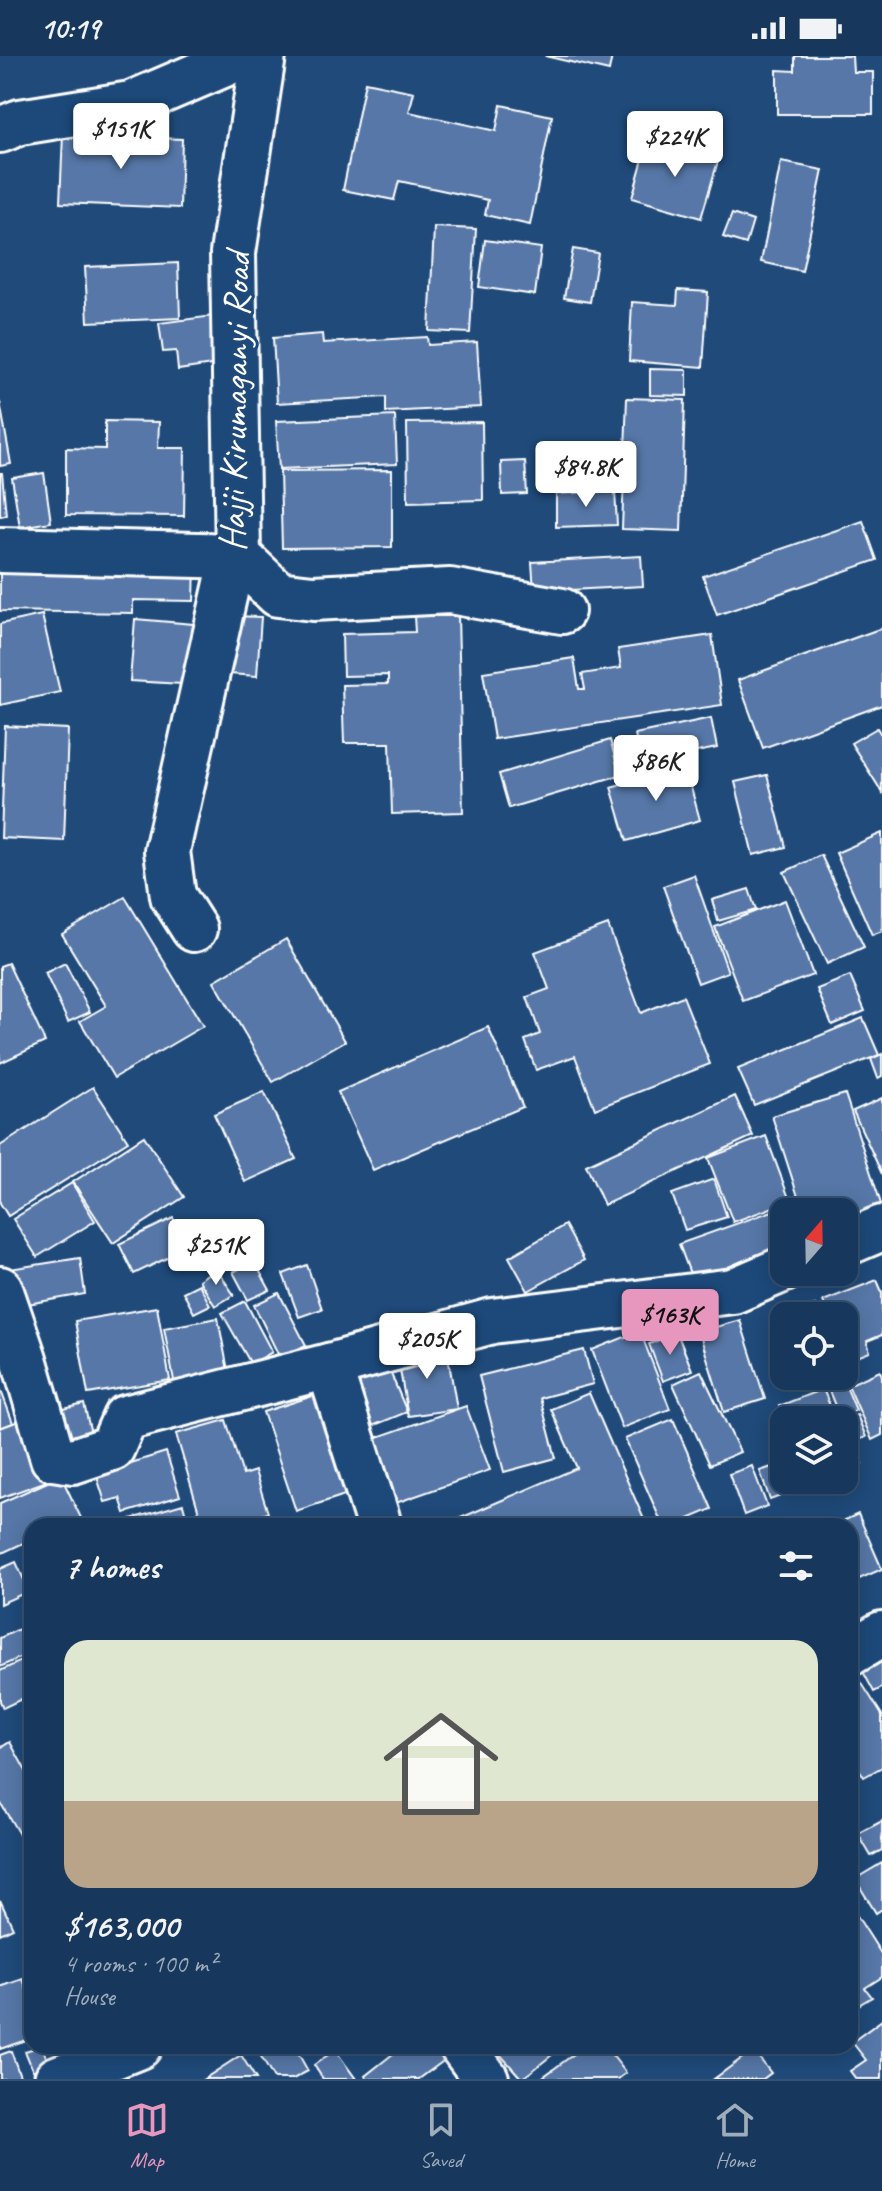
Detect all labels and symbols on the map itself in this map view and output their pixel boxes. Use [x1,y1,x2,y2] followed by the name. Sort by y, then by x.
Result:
[65,103,177,171] pin: $151K
[619,111,731,179] pin: $224K
[208,246,261,552] street label: Hajji Kirumaganyi Road
[521,441,651,509] pin: $84.8K
[609,735,703,803] pin: $86K
[770,1198,858,1286] north arrow
[160,1219,272,1287] pin: $251K
[614,1289,726,1357] pin: $163K
[371,1313,483,1381] pin: $205K

